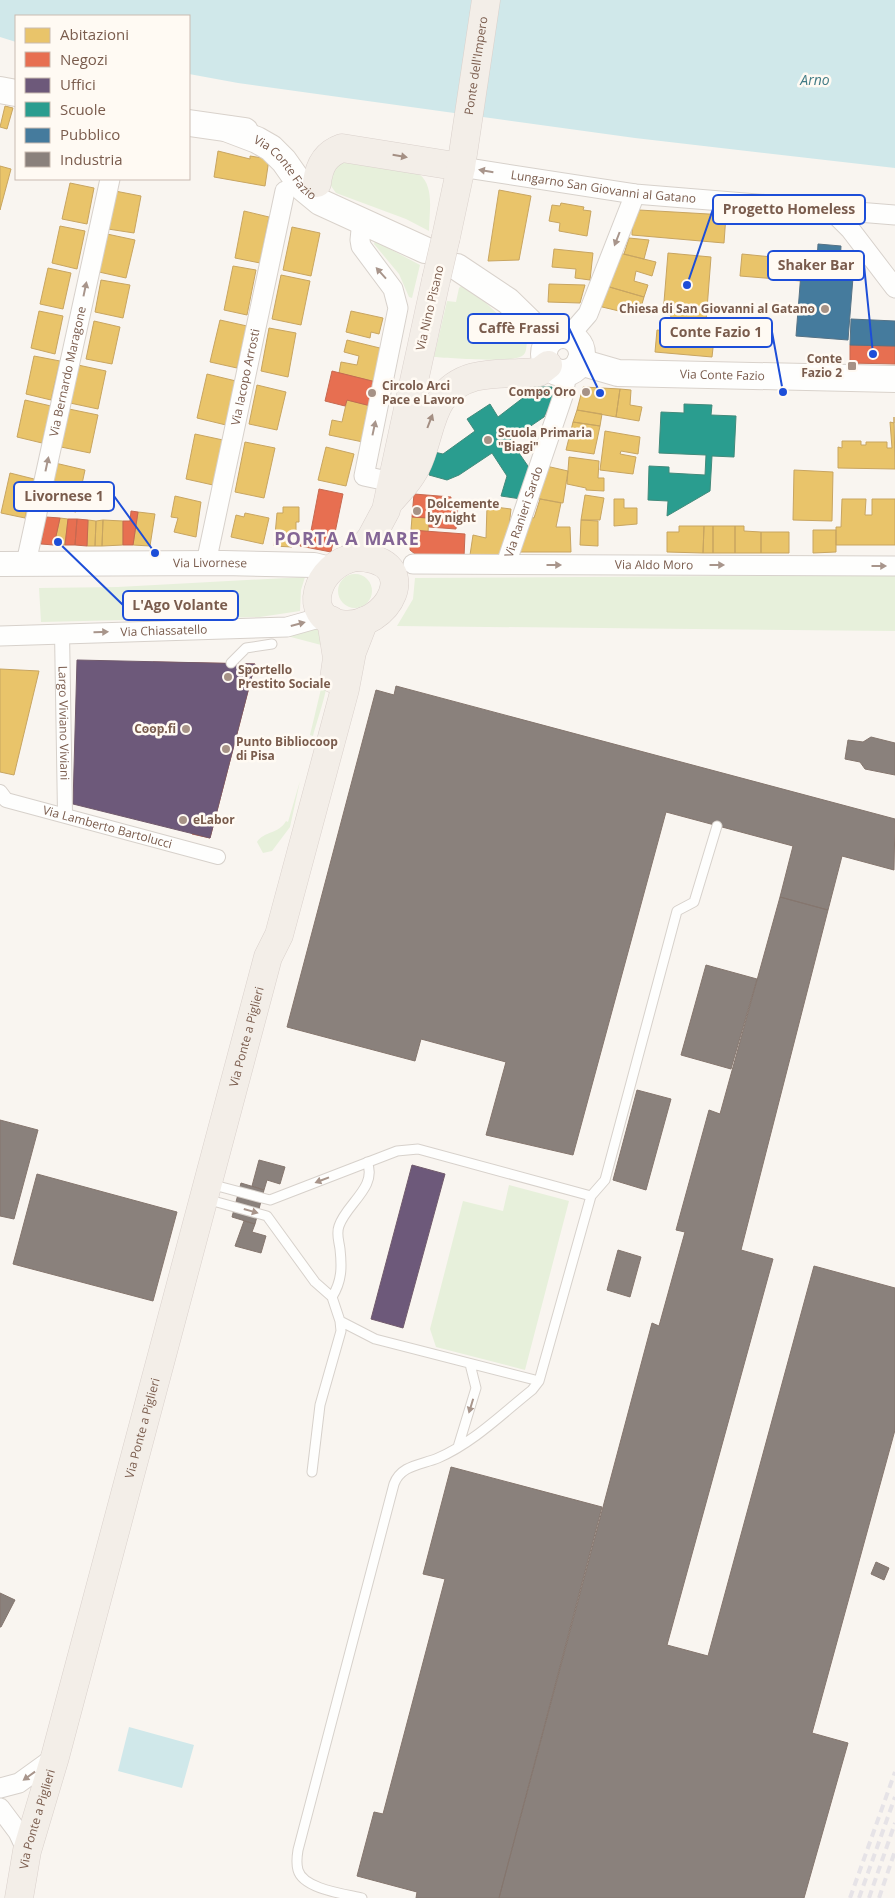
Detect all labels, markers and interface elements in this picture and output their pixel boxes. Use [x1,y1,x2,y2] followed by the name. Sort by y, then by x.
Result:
[15,15,190,180] legend
[460,15,491,116] street label: Ponte dell'Impero
[60,24,129,44] text: Abitazioni
[60,49,108,69] text: Negozi
[799,70,830,89] water label: Arno
[60,74,96,94] text: Uffici
[60,99,106,119] text: Scuole
[60,124,120,144] text: Pubblico
[251,131,320,204] street label: Via Conte Fazio
[60,149,123,169] text: Industria
[392,153,408,161] one-way arrow
[510,166,697,207] street label: Lungarno San Giovanni al Gatano
[478,167,494,175] one-way arrow
[713,195,865,224] callout: Progetto Homeless
[723,199,855,218] text: Progetto Homeless
[613,232,620,247] one-way arrow
[768,251,864,280] callout: Shaker Bar
[778,255,855,274] text: Shaker Bar
[411,264,448,352] street label: Via Nino Pisano
[375,267,387,279] one-way arrow
[82,280,90,296] one-way arrow
[619,300,815,317] place label: Chiesa di San Giovanni al Gatano
[819,303,831,315] marker: Chiesa di San Giovanni al Gatano
[45,304,90,438] street label: Via Bernardo Maragone
[468,314,569,343] callout: Caffè Frassi
[479,318,559,337] text: Caffè Frassi
[660,318,772,347] callout: Conte Fazio 1
[670,322,762,341] text: Conte Fazio 1
[226,327,264,427] street label: Via Iacopo Arrosti
[801,350,842,381] place label: Conte Fazio 2
[846,360,858,372] marker: Conte Fazio 2
[680,365,765,384] street label: Via Conte Fazio
[382,377,465,408] place label: Circolo Arci Pace e Lavoro
[509,383,576,400] place label: Compo Oro
[580,386,592,398] marker: Compo Oro
[366,387,378,399] marker: Circolo Arci Pace e Lavoro
[426,413,434,428] one-way arrow
[371,419,379,435] one-way arrow
[498,424,592,455] place label: Scuola Primaria "Biagi"
[482,434,494,446] marker: Scuola Primaria "Biagi"
[43,457,51,472] one-way arrow
[500,464,547,559] street label: Via Ranieri Sardo
[14,482,114,511] callout: Livornese 1
[24,486,104,505] text: Livornese 1
[427,495,499,526] place label: Dolcemente by night
[411,505,423,517] marker: Dolcemente by night
[274,526,420,550] district label: PORTA A MARE
[173,554,247,572] street label: Via Livornese
[615,556,693,573] street label: Via Aldo Moro
[547,561,563,569] one-way arrow
[709,561,725,569] one-way arrow
[872,562,888,570] one-way arrow
[123,591,238,620] callout: L'Ago Volante
[132,595,228,614] text: L'Ago Volante
[291,620,306,628] one-way arrow
[120,621,208,640] street label: Via Chiassatello
[93,628,109,636] one-way arrow
[238,661,331,692] place label: Sportello Prestito Sociale
[55,666,73,780] street label: Largo Viviano Viviani
[222,671,234,683] marker: Sportello Prestito Sociale
[134,720,176,737] place label: Coop.fi
[180,723,192,735] marker: Coop.fi
[236,733,338,764] place label: Punto Bibliocoop di Pisa
[220,743,232,755] marker: Punto Bibliocoop di Pisa
[41,801,174,852] street label: Via Lamberto Bartolucci
[193,811,235,828] place label: eLabor
[177,814,189,826] marker: eLabor
[225,985,268,1089] street label: Via Ponte a Piglieri
[315,1176,329,1184] one-way arrow
[243,1208,258,1216] one-way arrow
[121,1376,164,1480] street label: Via Ponte a Piglieri
[466,1398,474,1413] one-way arrow
[15,1767,59,1870] street label: Via Ponte a Piglieri
[22,1771,36,1781] one-way arrow

